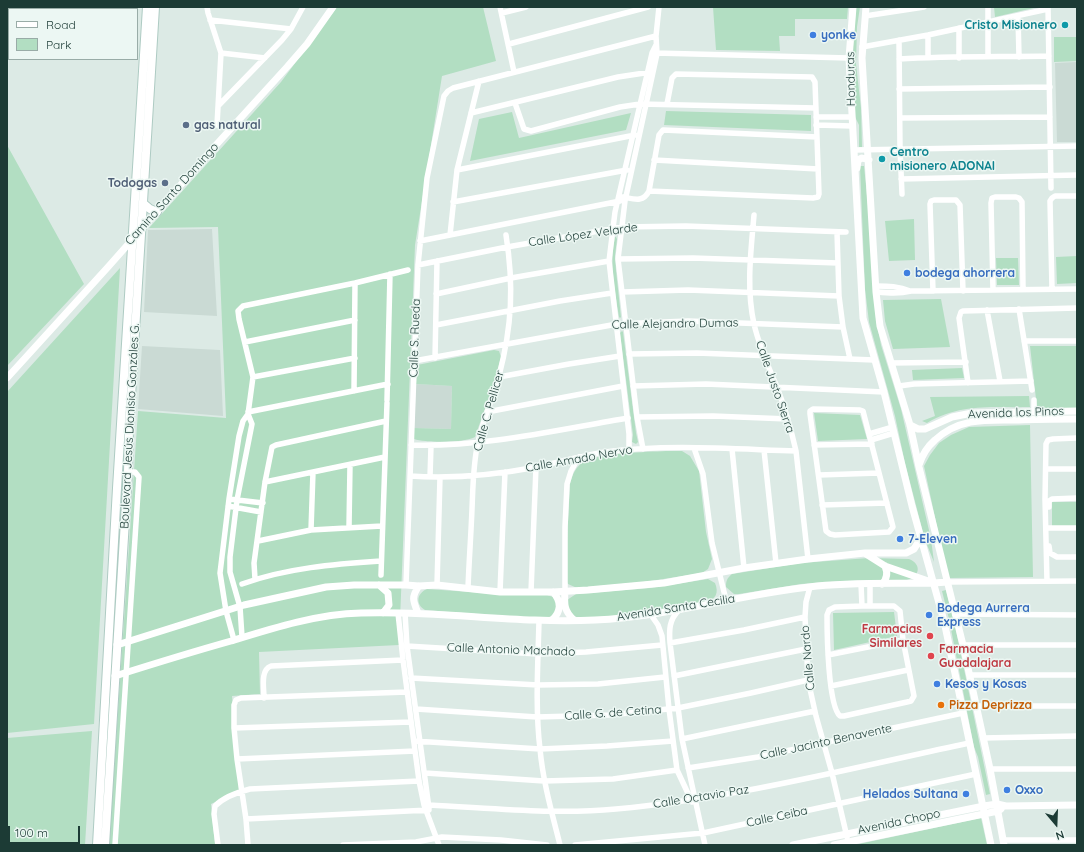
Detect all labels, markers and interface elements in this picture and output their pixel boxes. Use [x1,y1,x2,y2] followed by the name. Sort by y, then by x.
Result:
[8,8,138,60] legend
[46,17,76,32] text: Road
[965,18,1057,32] place label: Cristo Misionero
[1060,20,1070,30] marker: Cristo Misionero
[821,28,856,42] place label: yonke
[808,30,818,40] marker: yonke
[46,37,71,52] text: Park
[843,52,859,106] street label: Honduras
[194,118,261,132] place label: gas natural
[181,120,191,130] marker: gas natural
[122,140,222,248] street label: Camino Santo Domingo
[890,145,995,173] place label: Centro misionero ADONAI
[877,154,887,164] marker: Centro misionero ADONAI
[108,176,157,190] place label: Todogas
[160,178,170,188] marker: Todogas
[527,220,639,250] street label: Calle López Velarde
[915,266,1015,280] place label: bodega ahorrera
[902,268,912,278] marker: bodega ahorrera
[406,298,424,378] street label: Calle S. Rueda
[612,316,738,332] street label: Calle Alejandro Dumas
[117,323,143,529] street label: Boulevard Jesús Dionisio Gonzáles G.
[752,339,798,435] street label: Calle Justo Sierra
[471,369,507,453] street label: Calle C. Pellicer
[968,404,1064,422] street label: Avenida los Pinos
[524,442,634,476] street label: Calle Amado Nervo
[908,532,957,546] place label: 7-Eleven
[895,534,905,544] marker: 7-Eleven
[616,592,736,624] street label: Avenida Santa Cecilia
[937,601,1030,629] place label: Bodega Aurrera Express
[924,610,934,620] marker: Bodega Aurrera Express
[862,622,922,650] place label: Farmacias Similares
[798,625,818,691] street label: Calle Nardo
[925,631,935,641] marker: Farmacias Similares
[447,641,575,659] street label: Calle Antonio Machado
[939,642,1011,670] place label: Farmacia Guadalajara
[926,651,936,661] marker: Farmacia Guadalajara
[945,677,1027,691] place label: Kesos y Kosas
[932,679,942,689] marker: Kesos y Kosas
[949,698,1032,712] place label: Pizza Deprizza
[936,700,946,710] marker: Pizza Deprizza
[564,702,662,724] street label: Calle G. de Cetina
[759,721,893,763] street label: Calle Jacinto Benavente
[652,782,750,812] street label: Calle Octavio Paz
[1015,783,1043,797] place label: Oxxo
[1002,785,1012,795] marker: Oxxo
[863,787,958,801] place label: Helados Sultana
[961,789,971,799] marker: Helados Sultana
[745,803,809,831] street label: Calle Ceiba
[1036,804,1076,844] north arrow
[856,806,942,838] street label: Avenida Chopo
[10,818,82,844] scale bar
[15,825,48,840] text: 100 m
[1054,827,1066,843] text: N

